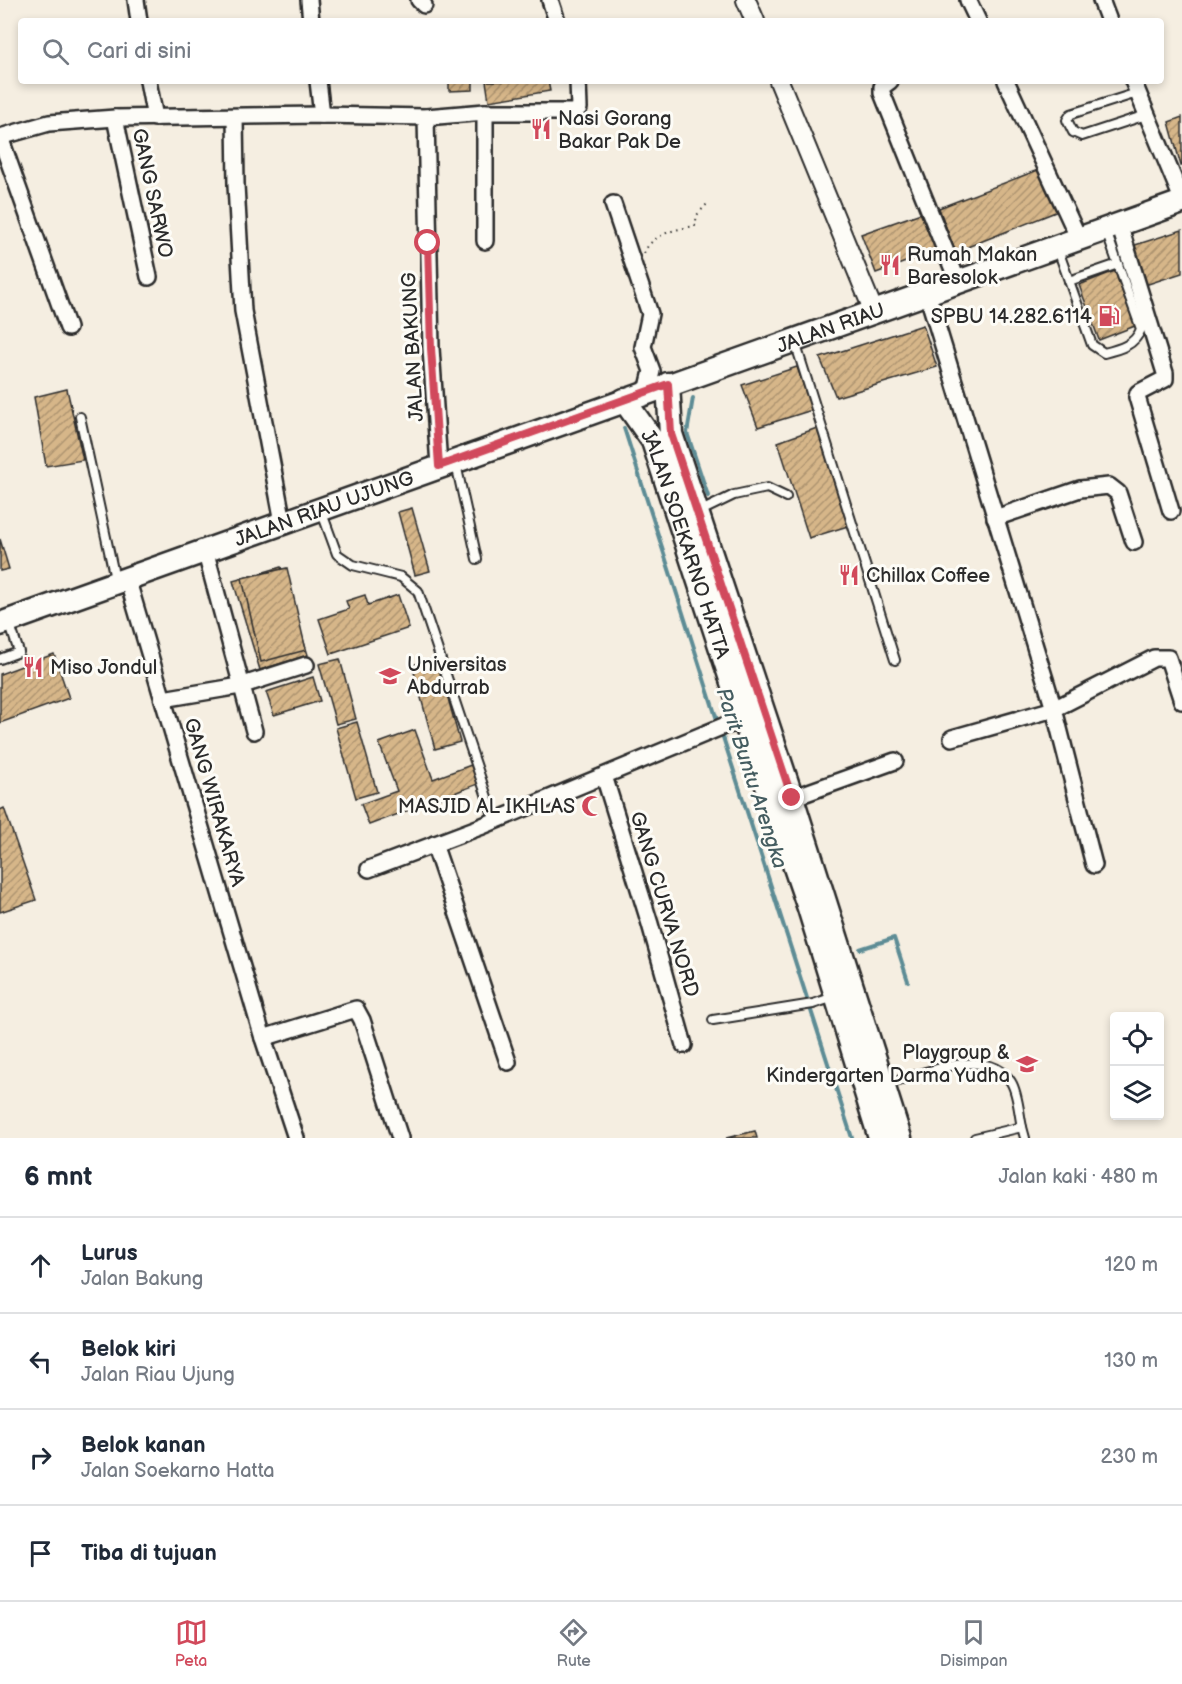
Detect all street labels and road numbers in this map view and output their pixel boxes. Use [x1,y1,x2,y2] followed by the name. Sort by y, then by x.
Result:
[127,126,177,260] street label: GANG SARWO
[397,272,429,422] street label: JALAN BAKUNG
[774,298,888,359] street label: JALAN RIAU
[635,425,735,662] street label: JALAN SOEKARNO HATTA
[232,466,417,552] street label: JALAN RIAU UJUNG
[179,715,250,890] street label: GANG WIRAKARYA
[624,809,704,1000] street label: GANG CURVA NORD

